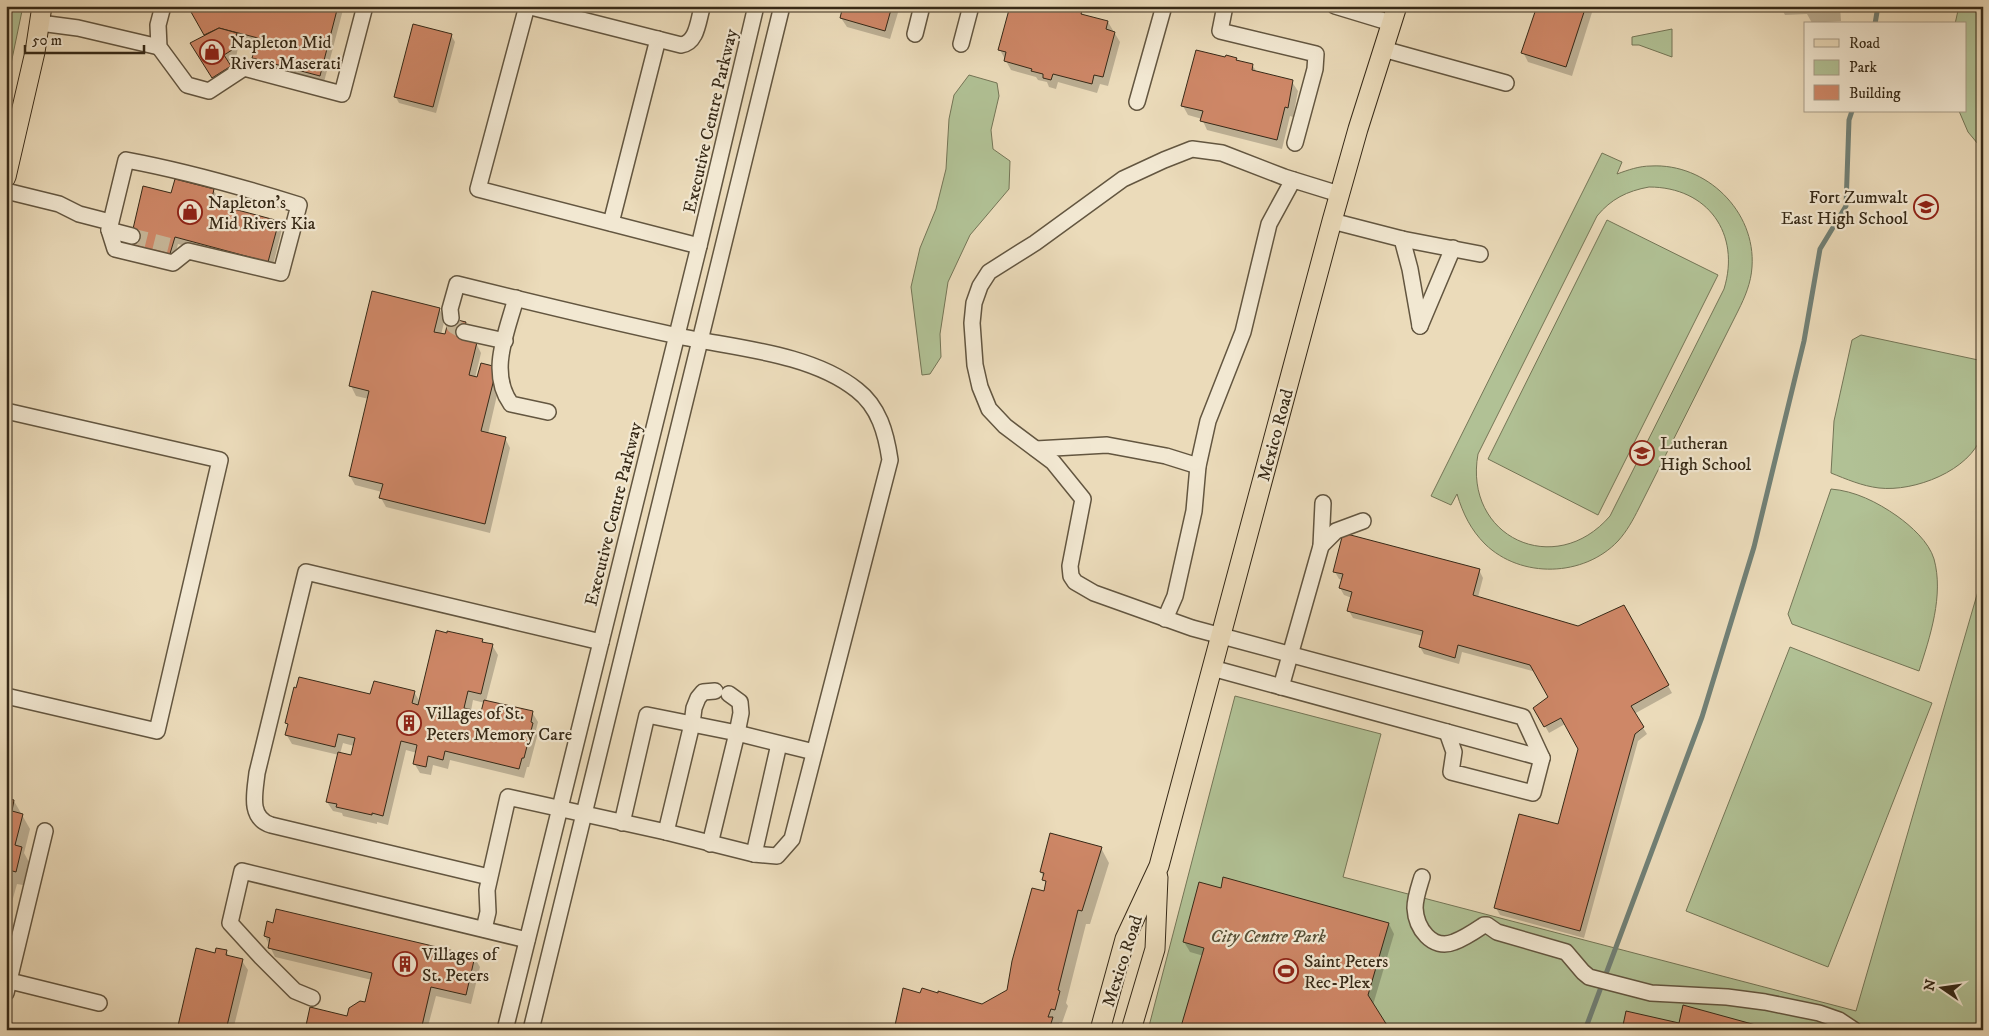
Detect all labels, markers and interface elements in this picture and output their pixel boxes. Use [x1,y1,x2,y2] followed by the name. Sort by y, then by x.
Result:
[25,22,144,54] scale bar
[1804,22,1966,112] legend
[679,26,743,216] street label: Executive Centre Parkway
[32,31,62,50] text: 50 m
[230,32,341,75] place label: Napleton Mid Rivers Maserati
[1849,34,1881,53] text: Road
[199,39,225,65] shop icon: Napleton Mid Rivers Maserati
[1849,58,1878,77] text: Park
[1849,84,1901,103] text: Building
[1781,187,1909,230] place label: Fort Zumwalt East High School
[208,192,316,235] place label: Napleton's Mid Rivers Kia
[1913,194,1939,220] school or university icon: Fort Zumwalt East High School
[177,199,203,225] shop icon: Napleton's Mid Rivers Kia
[1253,387,1299,484] street label: Mexico Road
[580,420,648,608] street label: Executive Centre Parkway
[1660,433,1752,476] place label: Lutheran High School
[1629,440,1655,466] school or university icon: Lutheran High School
[425,703,572,746] place label: Villages of St. Peters Memory Care
[396,710,422,736] building icon: Villages of St. Peters Memory Care
[1098,913,1148,1010] street label: Mexico Road
[1210,926,1326,948] park label: City Centre Park
[421,944,500,987] place label: Villages of St. Peters
[392,951,418,977] building icon: Villages of St. Peters
[1304,951,1388,994] place label: Saint Peters Rec-Plex
[1273,958,1299,984] sports icon: Saint Peters Rec-Plex
[1916,964,1966,1014] north arrow
[1920,977,1940,993] text: N

